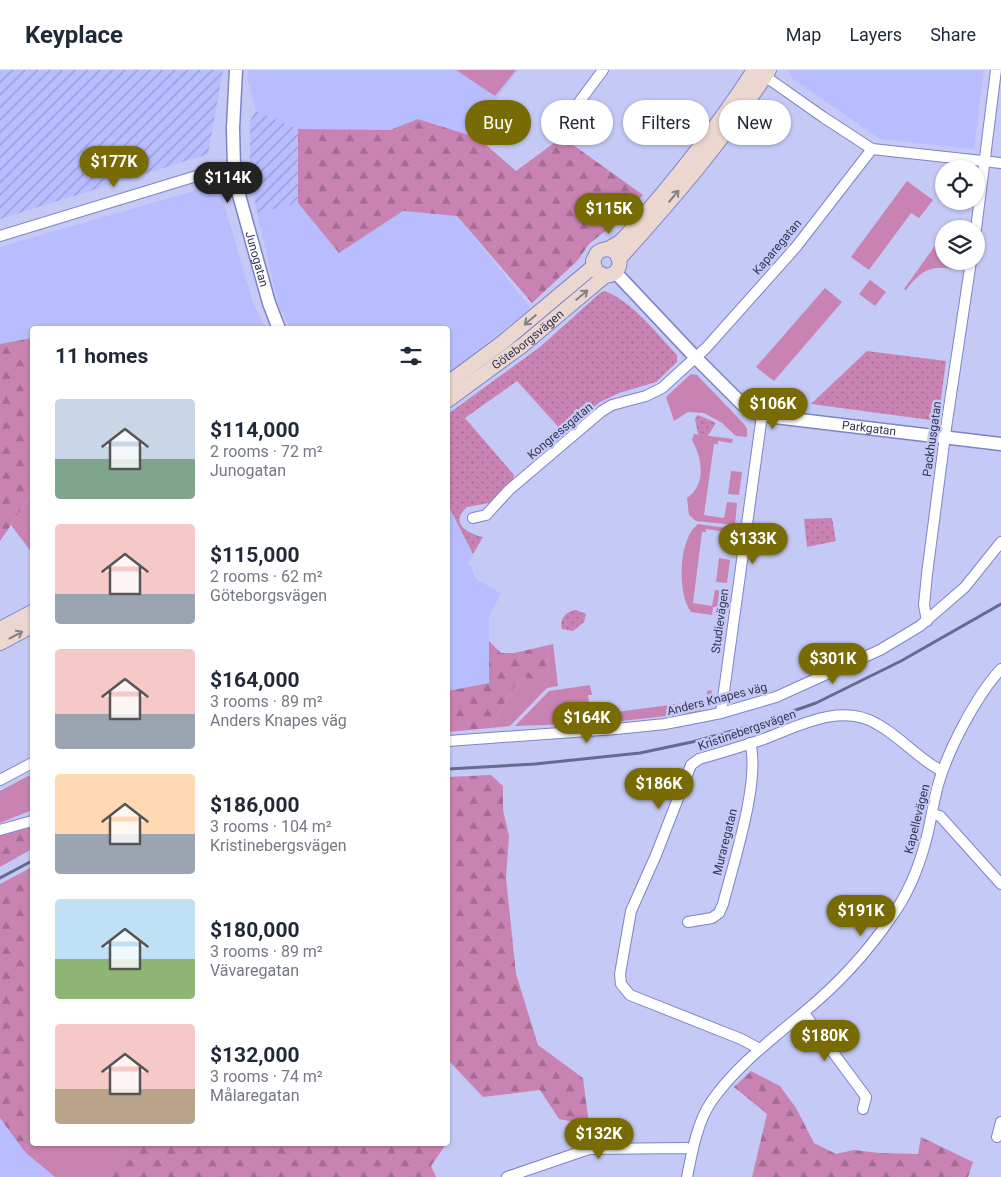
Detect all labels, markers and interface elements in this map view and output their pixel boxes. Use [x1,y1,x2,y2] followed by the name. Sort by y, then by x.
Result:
[25,21,123,49] text: Keyplace
[786,24,821,45] text: Map
[849,24,902,45] text: Layers
[930,24,976,45] text: Share
[465,100,531,145] chip: Buy
[541,100,613,145] chip: Rent
[623,100,709,145] chip: Filters
[719,100,791,145] chip: New
[79,146,149,188] pin: $177K
[91,152,137,171] text: $177K
[935,160,985,270] map controls
[935,160,985,210] button: locate
[193,162,263,204] pin: $114K
[205,168,251,187] text: $114K
[669,190,680,203] one-way arrow
[574,192,644,235] pin: $115K
[586,199,632,218] text: $115K
[750,216,804,278] street label: Kaparegatan
[935,220,985,270] button: layers
[242,230,271,288] street label: Junogatan
[575,290,588,301] one-way arrow
[489,307,566,372] street label: Göteborgsvägen
[524,315,537,326] one-way arrow
[397,342,425,370] icon: filters
[55,344,148,368] text: 11 homes
[738,388,808,430] pin: $106K
[750,394,796,413] text: $106K
[525,400,595,462] street label: Kongressgatan
[920,400,944,478] street label: Packhusgatan
[210,418,300,442] text: $114,000
[841,418,897,438] street label: Parkgatan
[95,419,155,479] icon: home
[210,442,323,461] text: 2 rooms · 72 m²
[210,461,286,480] text: Junogatan
[718,522,788,565] pin: $133K
[730,529,776,548] text: $133K
[210,543,300,567] text: $115,000
[95,544,155,604] icon: home
[210,567,323,586] text: 2 rooms · 62 m²
[210,586,327,605] text: Göteborgsvägen
[709,588,731,654] street label: Studievägen
[9,630,24,640] one-way arrow
[798,642,868,685] pin: $301K
[810,649,856,668] text: $301K
[210,668,300,692] text: $164,000
[95,669,155,729] icon: home
[666,680,768,718] street label: Anders Knapes väg
[210,692,323,711] text: 3 rooms · 89 m²
[552,702,622,744] pin: $164K
[696,707,798,753] street label: Kristinebergsvägen
[564,708,610,727] text: $164K
[210,711,347,730] text: Anders Knapes väg
[624,768,694,810] pin: $186K
[636,774,682,793] text: $186K
[902,783,932,855] street label: Kapellevägen
[210,793,300,817] text: $186,000
[95,794,155,854] icon: home
[710,807,740,877] street label: Muraregatan
[210,817,332,836] text: 3 rooms · 104 m²
[210,836,347,855] text: Kristinebergsvägen
[826,894,896,937] pin: $191K
[838,901,884,920] text: $191K
[210,918,300,942] text: $180,000
[95,919,155,979] icon: home
[210,942,323,961] text: 3 rooms · 89 m²
[210,961,299,980] text: Vävaregatan
[790,1020,860,1062] pin: $180K
[802,1026,848,1045] text: $180K
[210,1043,300,1067] text: $132,000
[95,1044,155,1104] icon: home
[210,1067,323,1086] text: 3 rooms · 74 m²
[210,1086,299,1105] text: Målaregatan
[564,1118,634,1160] pin: $132K
[576,1124,622,1143] text: $132K

